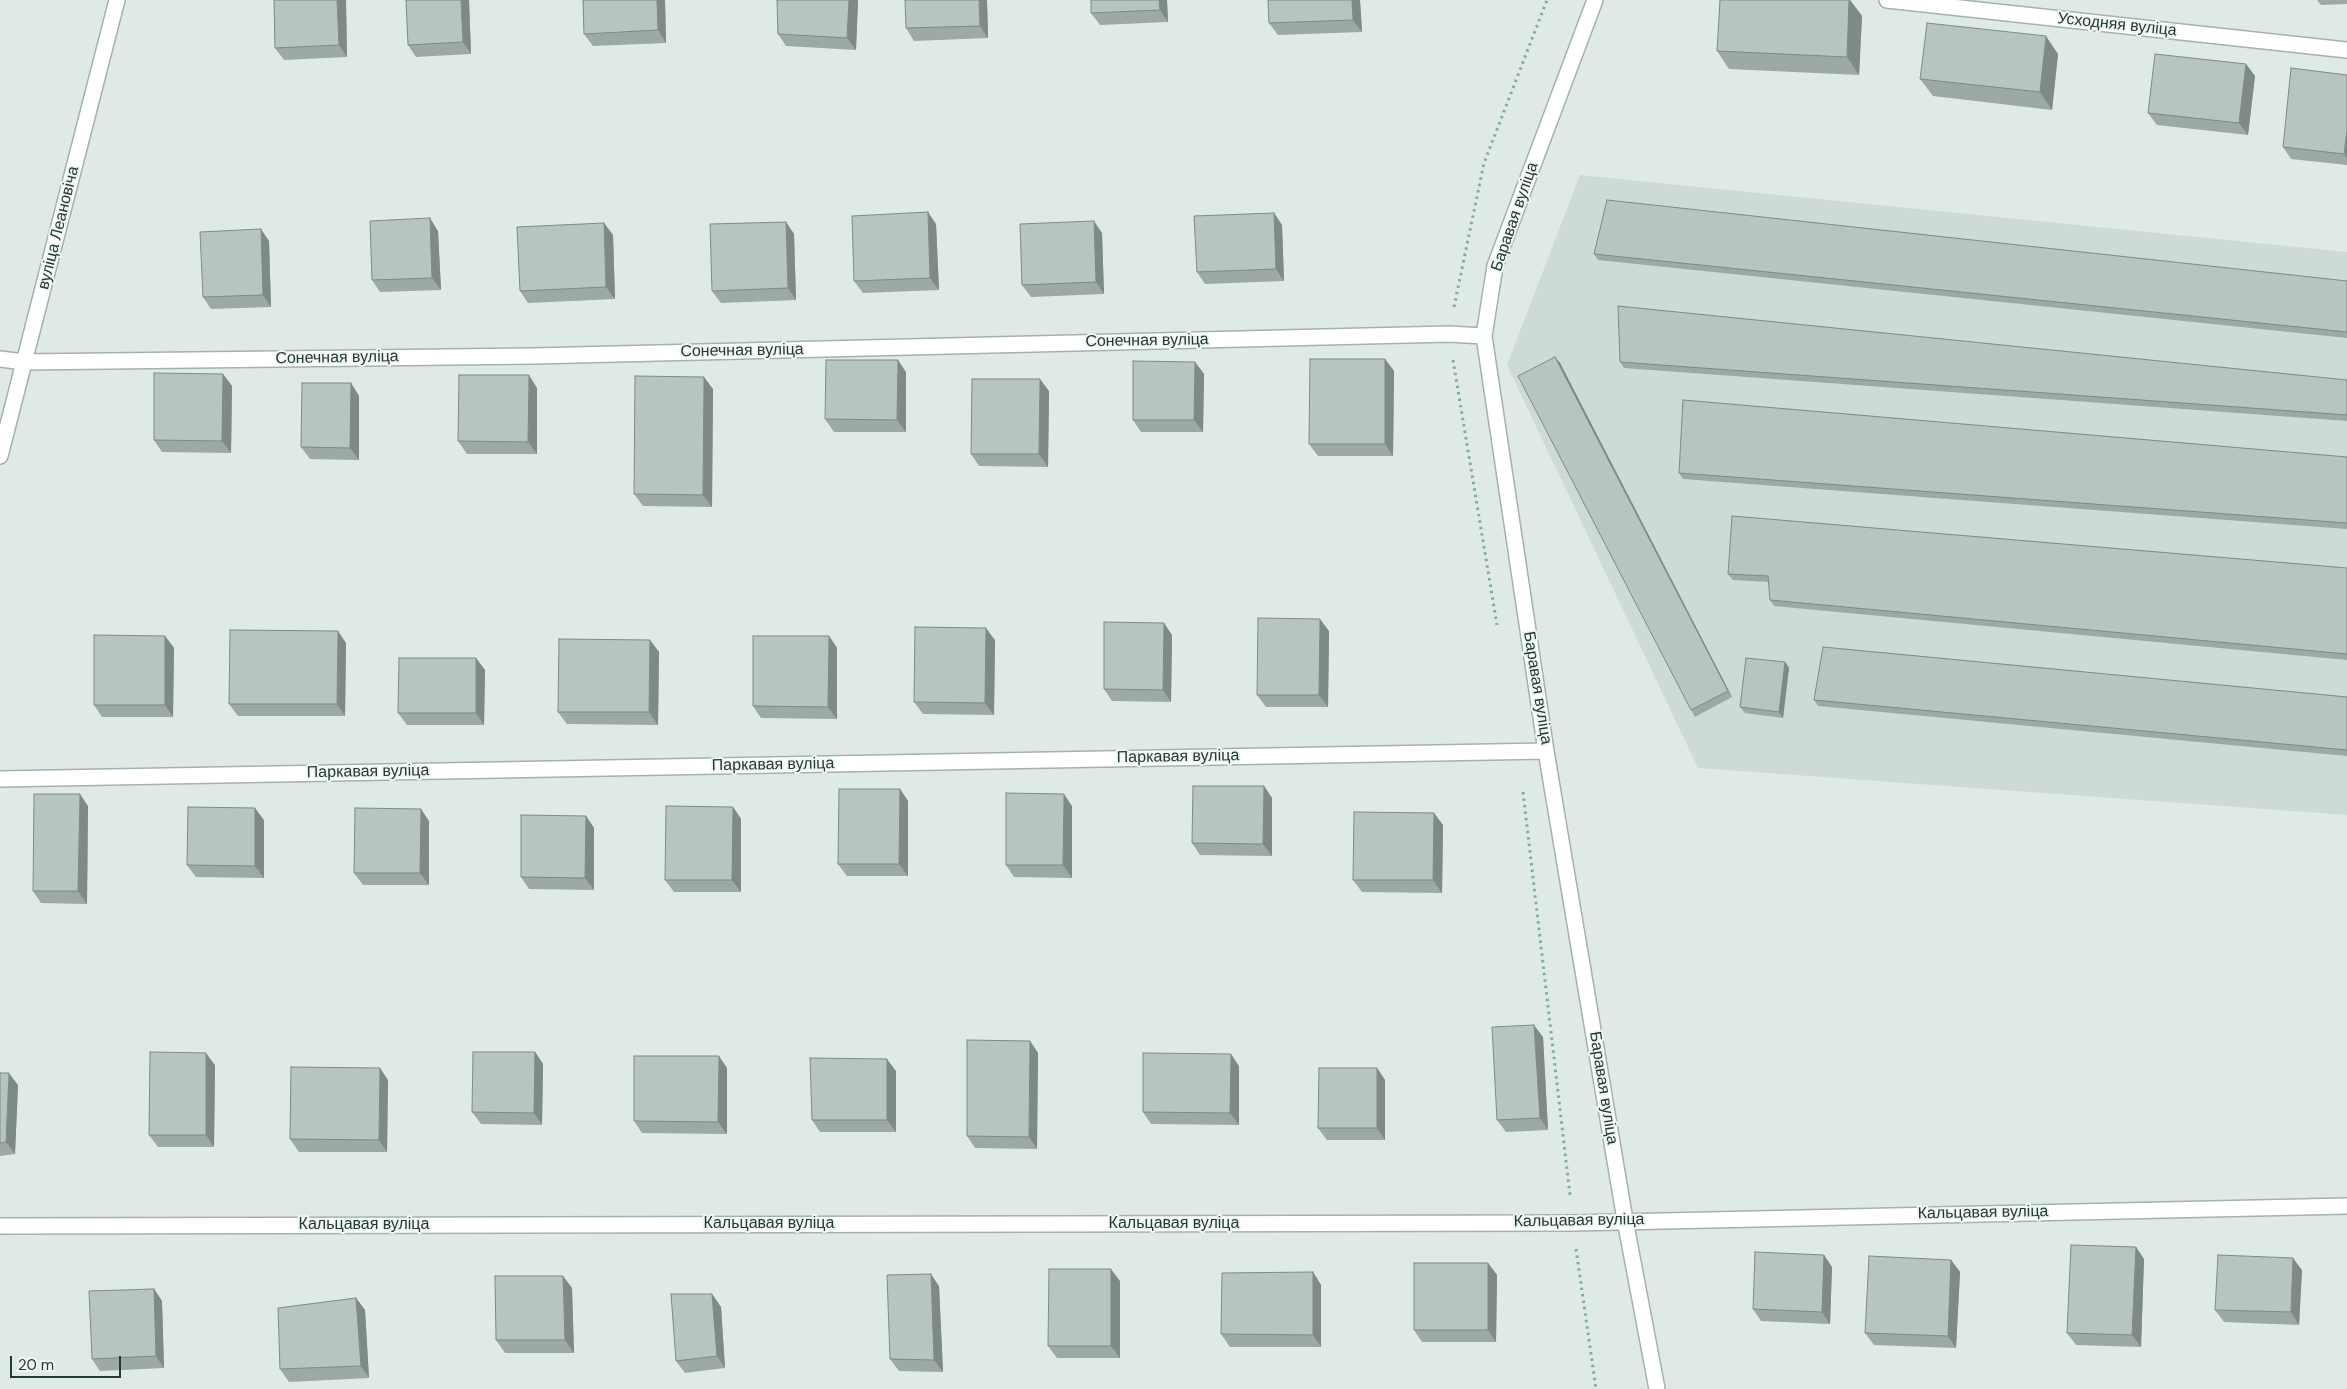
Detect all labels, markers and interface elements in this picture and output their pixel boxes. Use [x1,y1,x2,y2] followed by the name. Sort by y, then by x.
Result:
[2056,9,2178,41] street label: Усходняя вуліца
[1487,160,1543,274] street label: Баравая вуліца
[34,164,84,292] street label: вуліца Леановіча
[1085,330,1209,352] street label: Сонечная вуліца
[680,340,804,362] street label: Сонечная вуліца
[275,347,399,369] street label: Сонечная вуліца
[1519,630,1555,746] street label: Баравая вуліца
[1117,746,1239,768] street label: Паркавая вуліца
[712,754,834,776] street label: Паркавая вуліца
[307,761,429,783] street label: Паркавая вуліца
[1585,1030,1621,1146] street label: Баравая вуліца
[1917,1202,2049,1224] street label: Кальцавая вуліца
[1513,1210,1645,1232] street label: Кальцавая вуліца
[704,1214,834,1234] street label: Кальцавая вуліца
[1109,1214,1239,1234] street label: Кальцавая вуліца
[299,1215,429,1235] street label: Кальцавая вуліца
[12,1346,124,1378] scale bar
[18,1355,54,1375] text: 20 m

